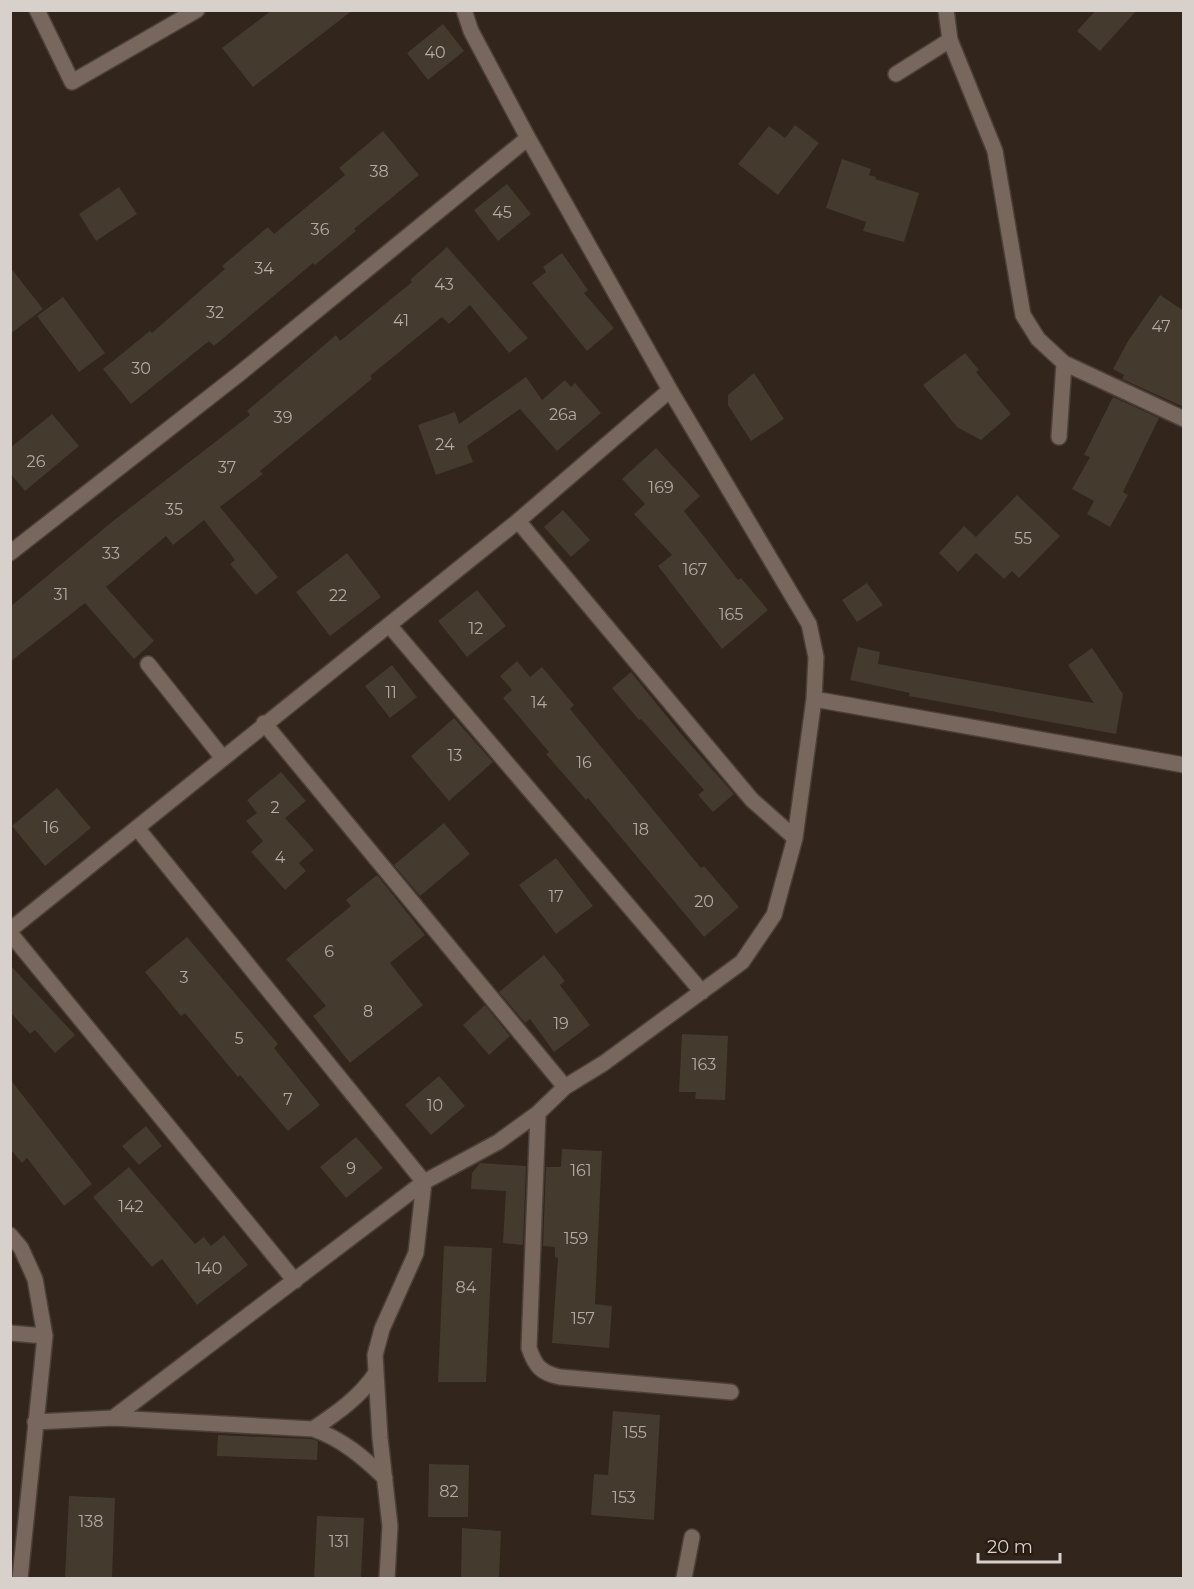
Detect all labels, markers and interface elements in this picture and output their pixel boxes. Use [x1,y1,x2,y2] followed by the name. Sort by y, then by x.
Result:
[424,43,446,62] house number: 40
[369,162,389,181] house number: 38
[492,203,512,222] house number: 45
[311,220,330,239] house number: 36
[254,259,274,278] house number: 34
[434,275,454,294] house number: 43
[206,303,224,322] house number: 32
[393,311,409,330] house number: 41
[1151,317,1171,336] house number: 47
[131,359,151,378] house number: 30
[549,405,577,424] house number: 26а
[274,408,292,427] house number: 39
[435,435,455,454] house number: 24
[27,452,46,471] house number: 26
[218,458,236,477] house number: 37
[648,478,674,497] house number: 169
[165,500,183,519] house number: 35
[1014,529,1032,548] house number: 55
[102,544,120,563] house number: 33
[683,560,707,579] house number: 167
[54,585,68,604] house number: 31
[329,586,347,605] house number: 22
[719,605,743,624] house number: 165
[469,619,483,638] house number: 12
[385,683,397,702] house number: 11
[531,693,548,712] house number: 14
[448,746,462,765] house number: 13
[576,753,592,772] house number: 16
[270,798,280,817] house number: 2
[43,818,59,837] house number: 16
[633,820,649,839] house number: 18
[275,848,286,867] house number: 4
[548,887,564,906] house number: 17
[694,892,714,911] house number: 20
[324,942,334,961] house number: 6
[179,968,189,987] house number: 3
[363,1002,373,1021] house number: 8
[553,1014,569,1033] house number: 19
[234,1029,244,1048] house number: 5
[692,1055,716,1074] house number: 163
[283,1090,293,1109] house number: 7
[427,1096,443,1115] house number: 10
[346,1159,356,1178] house number: 9
[570,1161,592,1180] house number: 161
[118,1197,144,1216] house number: 142
[564,1229,588,1248] house number: 159
[196,1259,222,1278] house number: 140
[456,1278,477,1297] house number: 84
[571,1309,595,1328] house number: 157
[623,1423,647,1442] house number: 155
[439,1482,459,1501] house number: 82
[612,1488,636,1507] house number: 153
[78,1512,104,1531] house number: 138
[978,1526,1060,1564] scale bar
[329,1532,349,1551] house number: 131
[987,1536,1033,1558] text: 20 m

